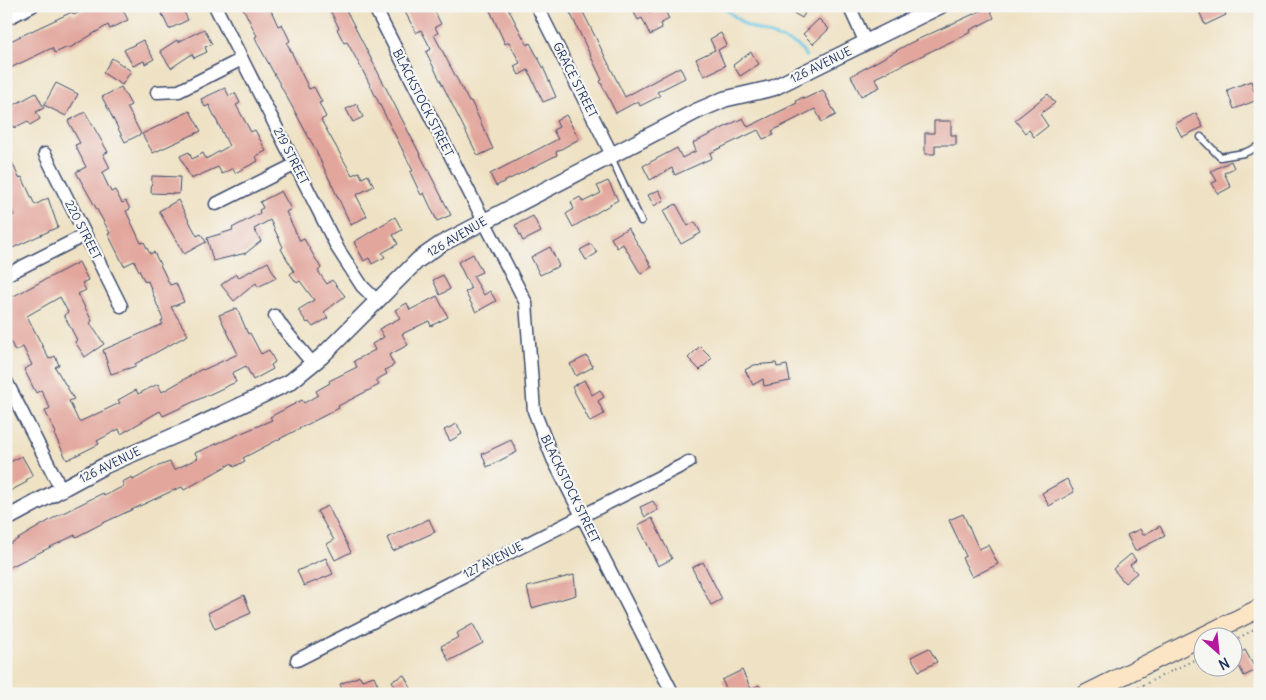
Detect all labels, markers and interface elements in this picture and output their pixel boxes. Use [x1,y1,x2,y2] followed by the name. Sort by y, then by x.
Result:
[550,40,601,120] street label: GRACE STREET
[788,43,854,86] street label: 126 AVENUE
[390,47,457,159] street label: BLACKSTOCK STREET
[271,125,312,187] street label: 219 STREET
[62,197,105,262] street label: 220 STREET
[424,213,489,260] street label: 126 AVENUE
[538,432,603,545] street label: BLACKSTOCK STREET
[77,443,143,486] street label: 126 AVENUE
[460,538,525,581] street label: 127 AVENUE
[1194,628,1244,678] north arrow
[1216,653,1232,674] text: N

